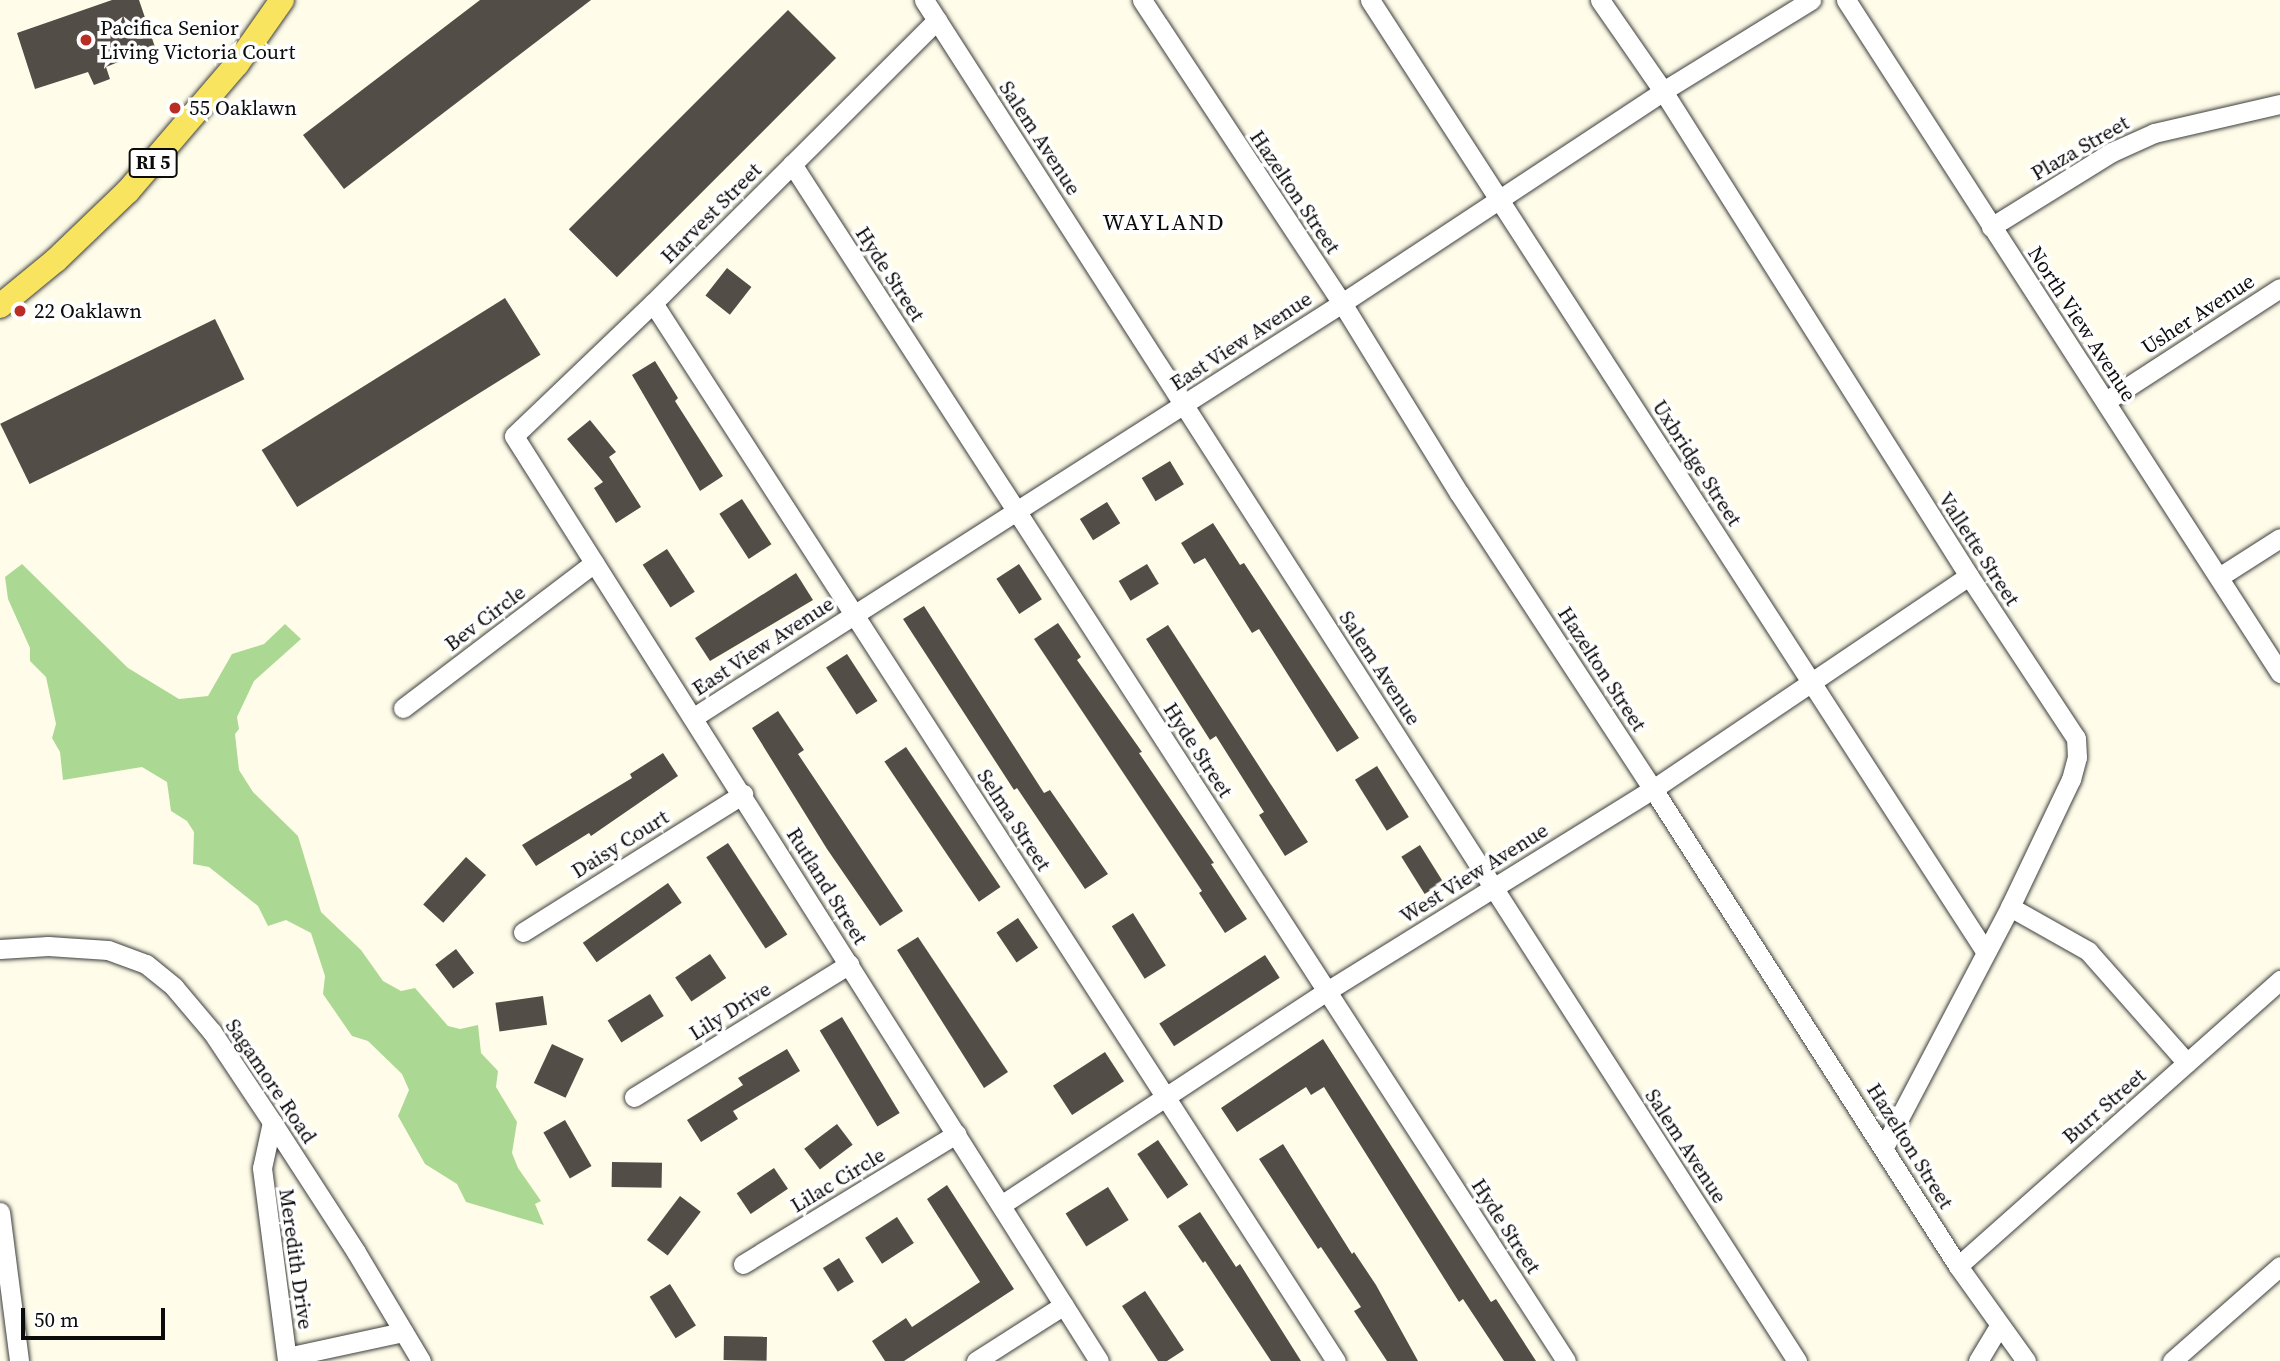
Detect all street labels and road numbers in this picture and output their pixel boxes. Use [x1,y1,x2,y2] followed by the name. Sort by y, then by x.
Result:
[994,76,1086,200] street label: Salem Avenue
[2027,110,2133,186] street label: Plaza Street
[1244,126,1346,258] street label: Hazelton Street
[128,148,178,178] road number: RI 5
[655,157,767,269] street label: Harvest Street
[850,222,930,326] street label: Hyde Street
[2022,241,2142,407] street label: North View Avenue
[2137,268,2259,360] street label: Usher Avenue
[1165,286,1317,396] street label: East View Avenue
[1647,395,1747,531] street label: Uxbridge Street
[1933,488,2025,610] street label: Vallette Street
[440,580,530,656] street label: Bev Circle
[687,591,839,701] street label: East View Avenue
[1552,602,1652,736] street label: Hazelton Street
[1334,606,1426,730] street label: Salem Avenue
[1158,698,1238,802] street label: Hyde Street
[972,764,1056,876] street label: Selma Street
[567,804,673,884] street label: Daisy Court
[1395,817,1553,929] street label: West View Avenue
[781,823,873,949] street label: Rutland Street
[685,976,775,1046] street label: Lily Drive
[220,1014,322,1148] street label: Sagamore Road
[2057,1063,2151,1149] street label: Burr Street
[1861,1079,1959,1213] street label: Hazelton Street
[1640,1084,1732,1208] street label: Salem Avenue
[786,1142,890,1218] street label: Lilac Circle
[1466,1174,1546,1278] street label: Hyde Street
[274,1187,318,1331] street label: Meredith Drive

